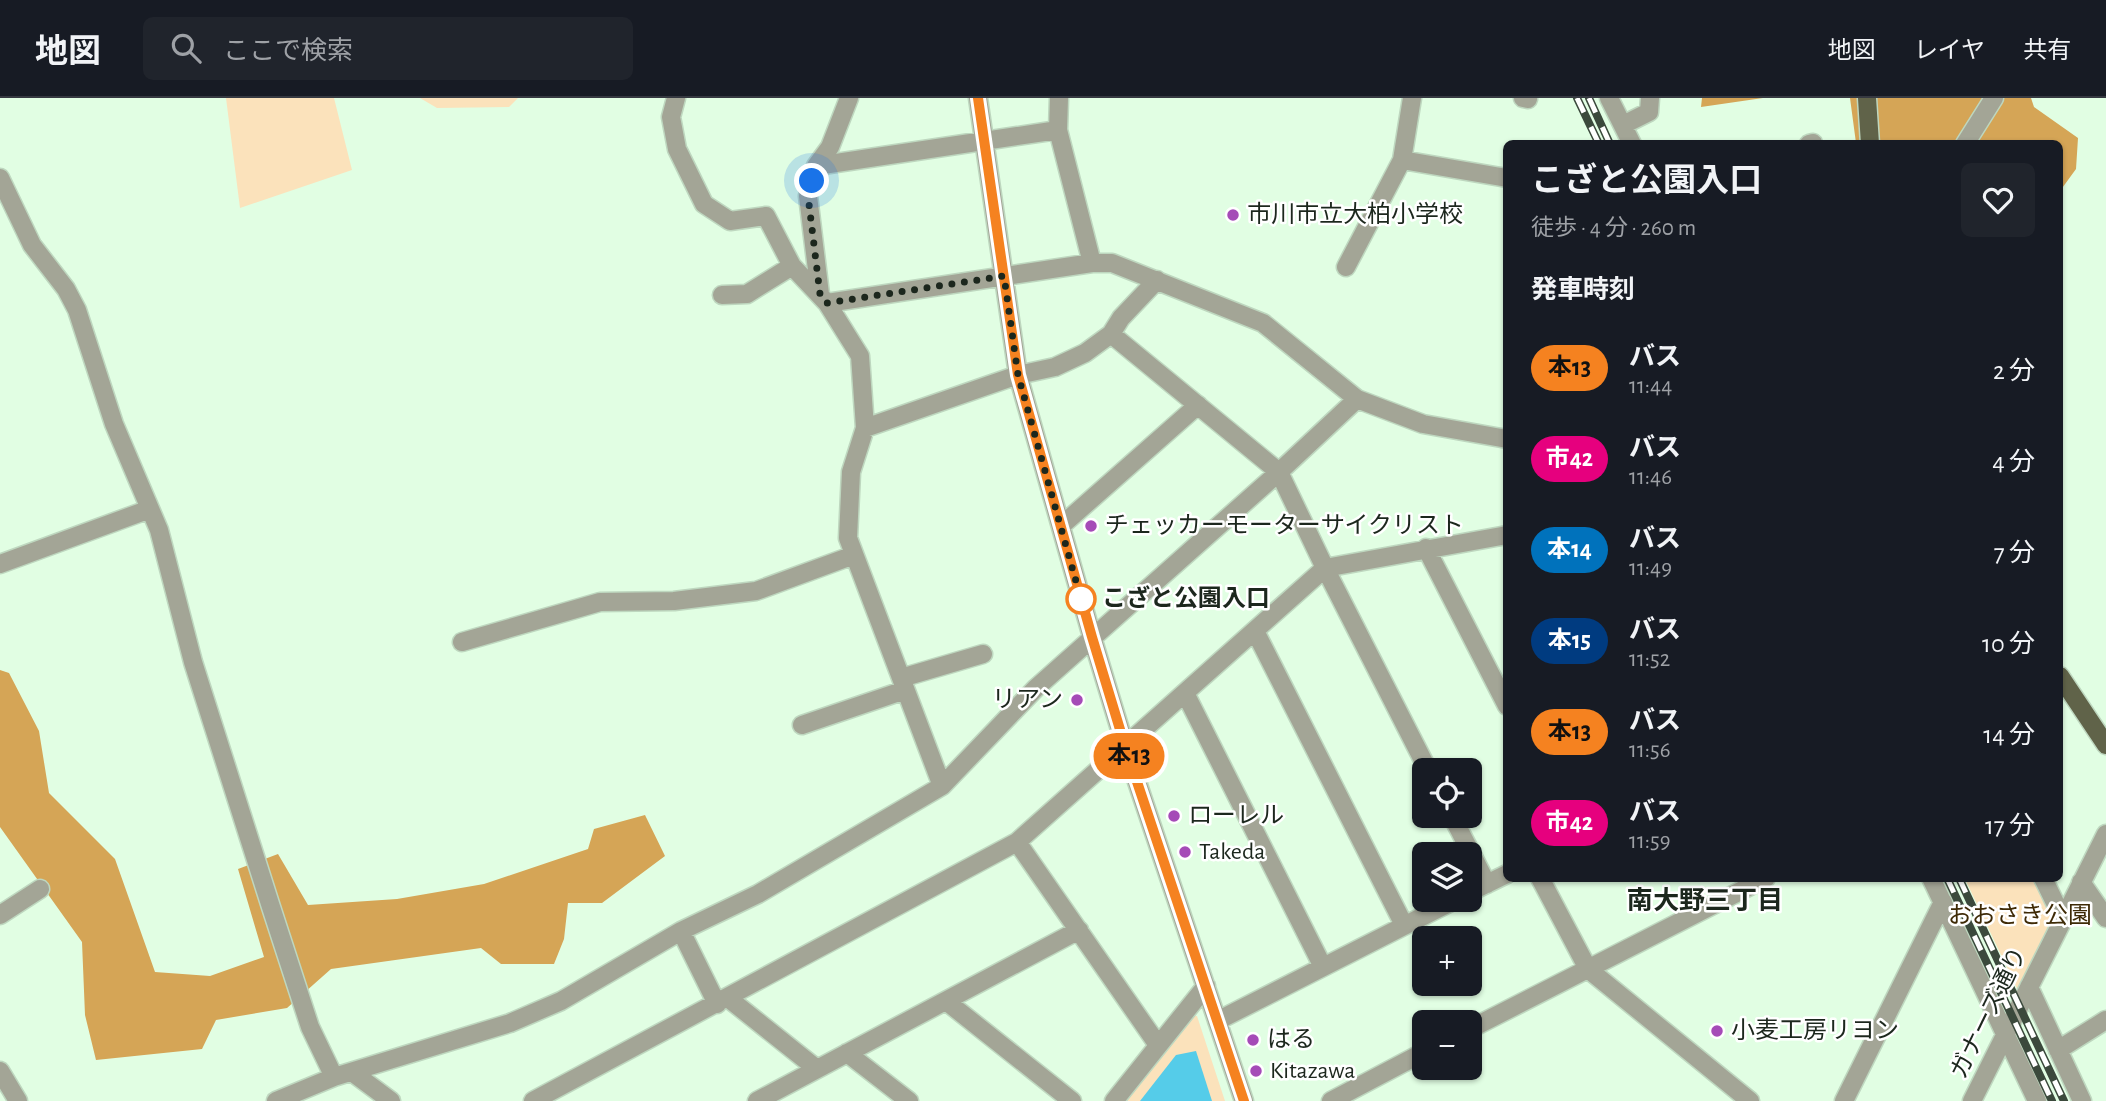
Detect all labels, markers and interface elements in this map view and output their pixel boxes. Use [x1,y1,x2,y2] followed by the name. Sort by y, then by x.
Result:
[143,17,633,80] search box
[167,29,205,67] icon: search
[35,36,101,69] text: 地図
[223,38,353,64] text: ここで検索
[1828,39,1876,63] text: 地図
[1914,39,1985,63] text: レイヤ
[2023,39,2071,63] text: 共有
[794,163,829,198] your location
[1961,163,2035,237] button: heart
[1531,165,1762,198] text: こざと公園入口
[1247,201,1463,227] place label: 市川市立大柏小学校
[1225,207,1241,223] marker: 市川市立大柏小学校
[1531,217,1696,240] text: 徒歩 · 4 分 · 260 m
[1531,277,1635,303] text: 発車時刻
[1629,344,1681,370] text: バス
[1548,356,1591,380] text: 本13
[1993,358,2035,384] text: 2 分
[1629,375,1672,398] text: 11:44
[1629,435,1681,461] text: バス
[1546,447,1593,471] text: 市42
[1992,449,2035,475] text: 4 分
[1629,466,1672,489] text: 11:46
[1105,513,1464,538] place label: チェッカーモーターサイクリスト
[1083,518,1099,534] marker: チェッカーモーターサイクリスト
[1629,526,1681,552] text: バス
[1547,538,1592,562] text: 本14
[1994,540,2035,566] text: 7 分
[1629,557,1672,580] text: 11:49
[1066,584,1096,614] marker: こざと公園入口
[1102,585,1270,611] place label: こざと公園入口
[1629,617,1681,643] text: バス
[1548,629,1591,653] text: 本15
[1982,631,2035,657] text: 10 分
[1629,648,1670,671] text: 11:52
[992,688,1063,712] place label: リアン
[1069,692,1085,708] marker: リアン
[1629,708,1681,734] text: バス
[1548,720,1591,744] text: 本13
[1983,722,2035,748] text: 14 分
[1089,733,1169,779] line badge: 本13
[1629,739,1671,762] text: 11:56
[1108,744,1150,768] text: 本13
[1412,758,1482,1080] map controls
[1412,758,1482,828] button: locate
[1629,799,1681,825] text: バス
[1188,804,1284,828] place label: ローレル
[1166,808,1182,824] marker: ローレル
[1546,811,1593,835] text: 市42
[1985,813,2035,839] text: 17 分
[1629,830,1671,853] text: 11:59
[1199,840,1265,864] place label: Takeda
[1412,842,1482,912] button: layers
[1177,844,1193,860] marker: Takeda
[1627,886,1783,914] district label: 南大野三丁目
[1948,903,2092,928] park label: おおさき公園
[1412,926,1482,996] button: +
[1945,943,2031,1082] street label: ガナーズ通り
[1412,1010,1482,1080] button: −
[1731,1017,1899,1043] place label: 小麦工房リヨン
[1709,1023,1725,1039] marker: 小麦工房リヨン
[1267,1028,1315,1052] place label: はる
[1245,1032,1261,1048] marker: はる
[1270,1059,1355,1083] place label: Kitazawa
[1248,1063,1264,1079] marker: Kitazawa

